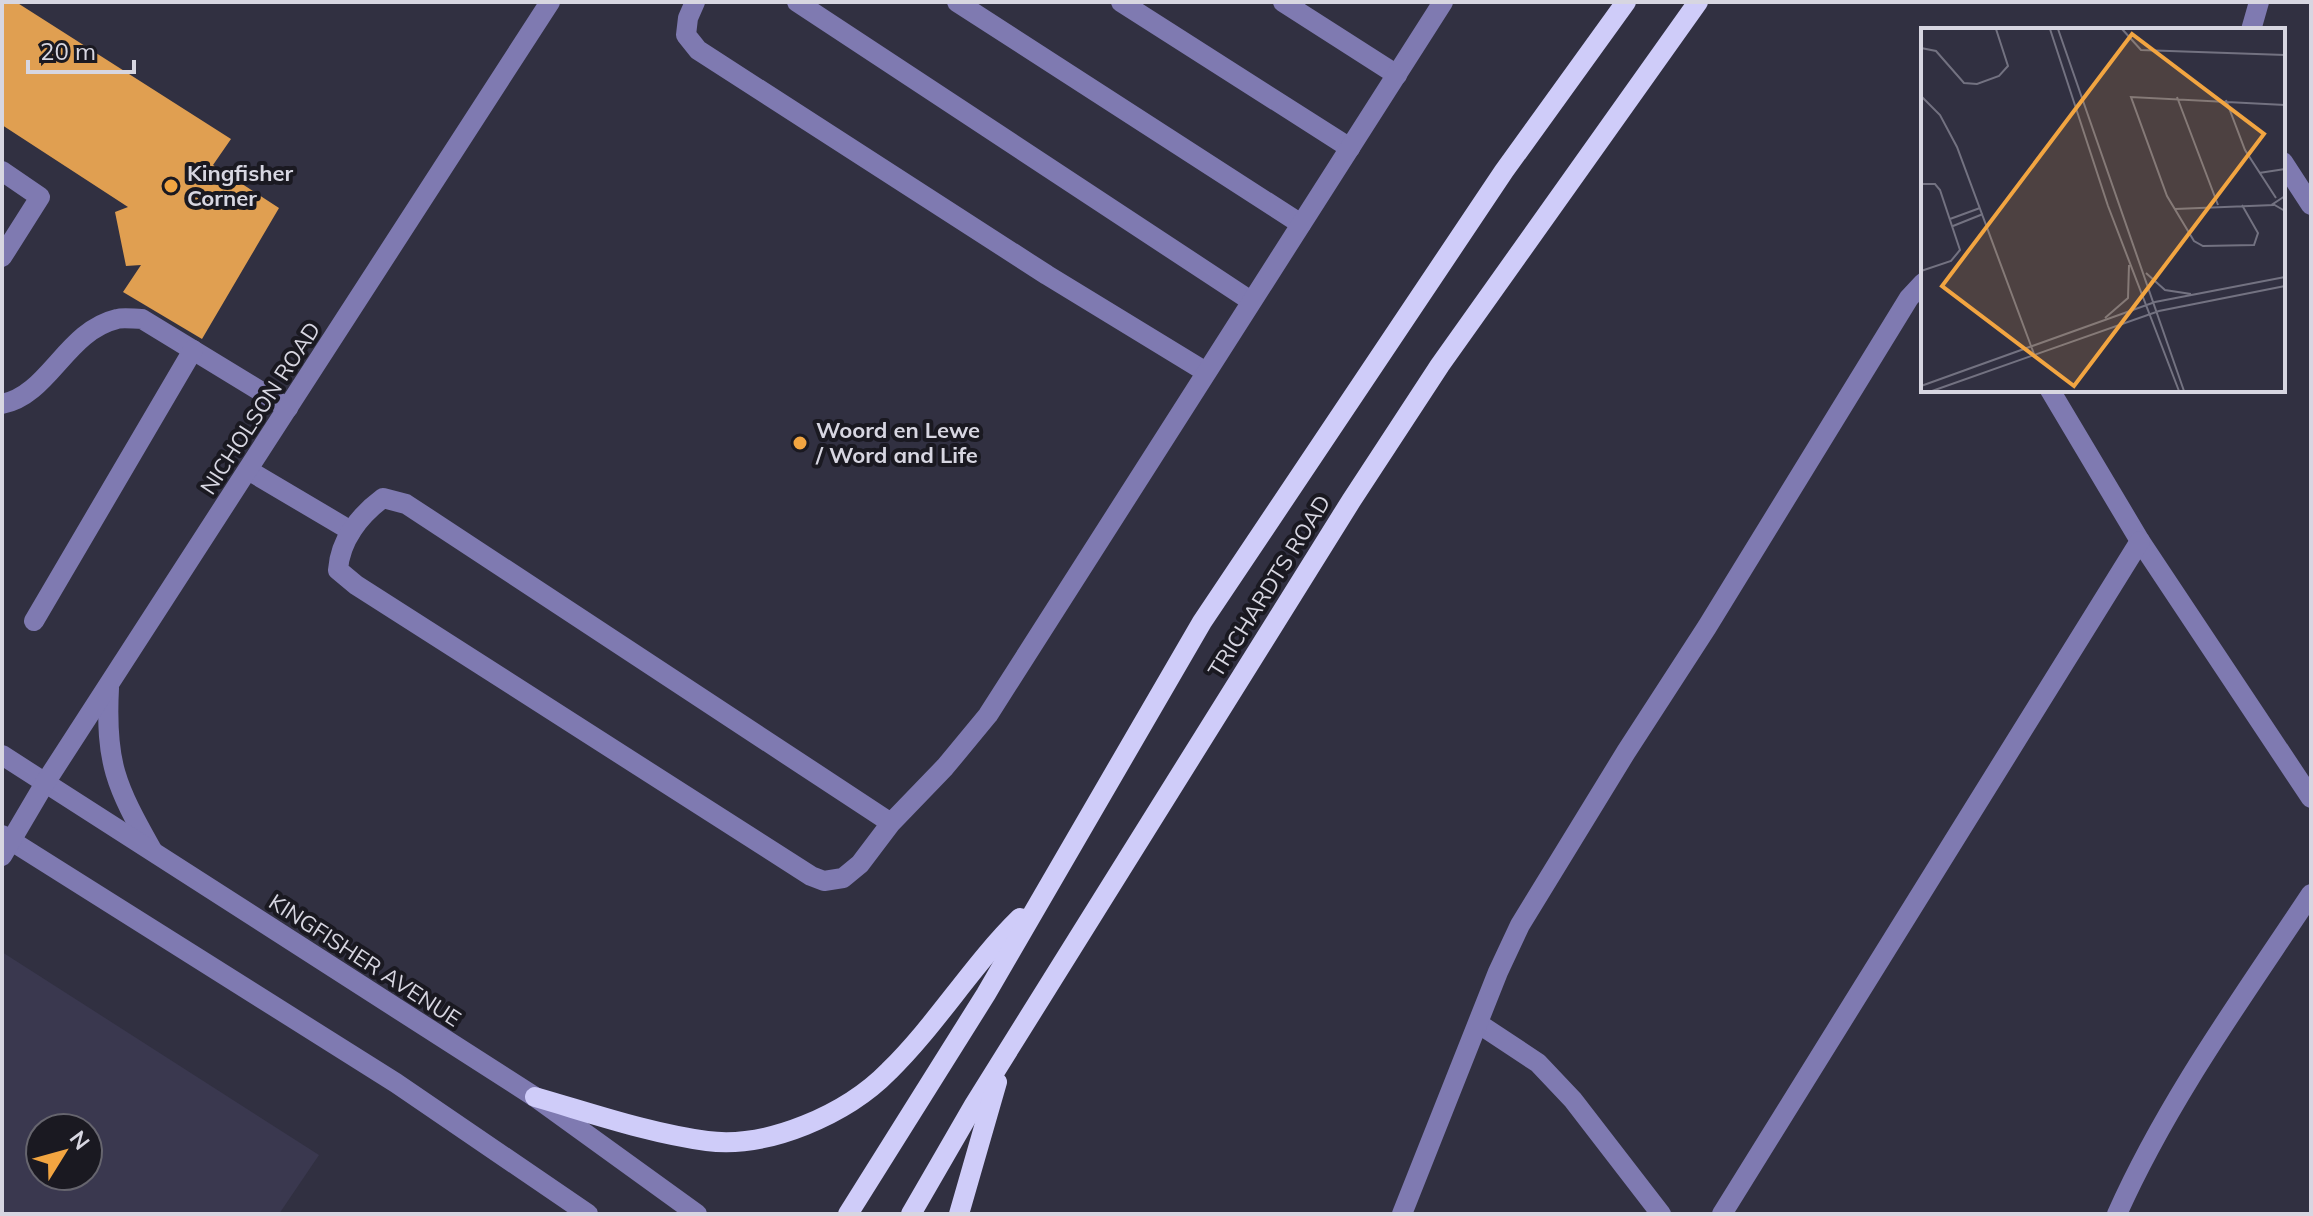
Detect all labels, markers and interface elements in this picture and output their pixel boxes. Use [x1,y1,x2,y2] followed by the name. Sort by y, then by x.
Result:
[28,24,134,74] scale bar
[1921,28,2285,392] inset map
[40,36,96,66] text: 20 m
[187,159,293,212] place label: Kingfisher Corner
[162,177,180,195] marker: Kingfisher Corner
[194,317,326,499] street label: NICHOLSON ROAD
[815,416,980,469] place label: Woord en Lewe / Word and Life
[791,434,809,452] marker: Woord en Lewe / Word and Life
[1202,490,1336,682] street label: TRICHARDTS ROAD
[264,887,466,1033] street label: KINGFISHER AVENUE
[24,1112,104,1192] north arrow
[64,1125,96,1155] text: N

